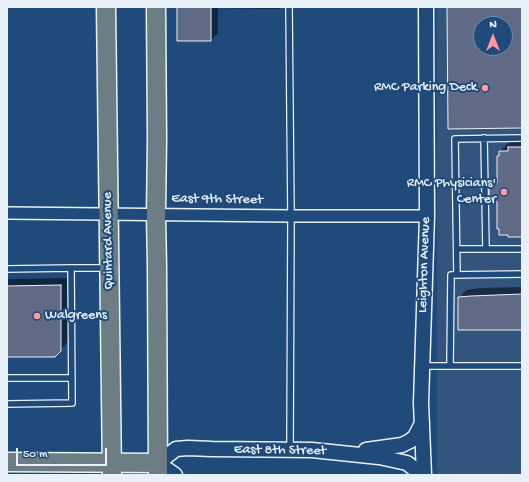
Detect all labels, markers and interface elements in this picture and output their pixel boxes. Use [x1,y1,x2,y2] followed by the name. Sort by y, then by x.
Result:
[473,16,513,56] north arrow
[489,19,497,31] text: N
[374,80,477,96] place label: RMC Parking Deck
[480,83,490,93] marker: RMC Parking Deck
[407,176,496,208] place label: RMC Physicians' Center
[499,187,509,197] marker: RMC Physicians' Center
[171,191,263,209] street label: East 9th Street
[100,192,118,290] street label: Quintard Avenue
[415,217,435,313] street label: Leighton Avenue
[45,308,107,324] place label: Walgreens
[32,311,42,321] marker: Walgreens
[18,440,109,466] scale bar
[234,442,326,460] street label: East 8th Street
[23,448,48,462] text: 50 m

